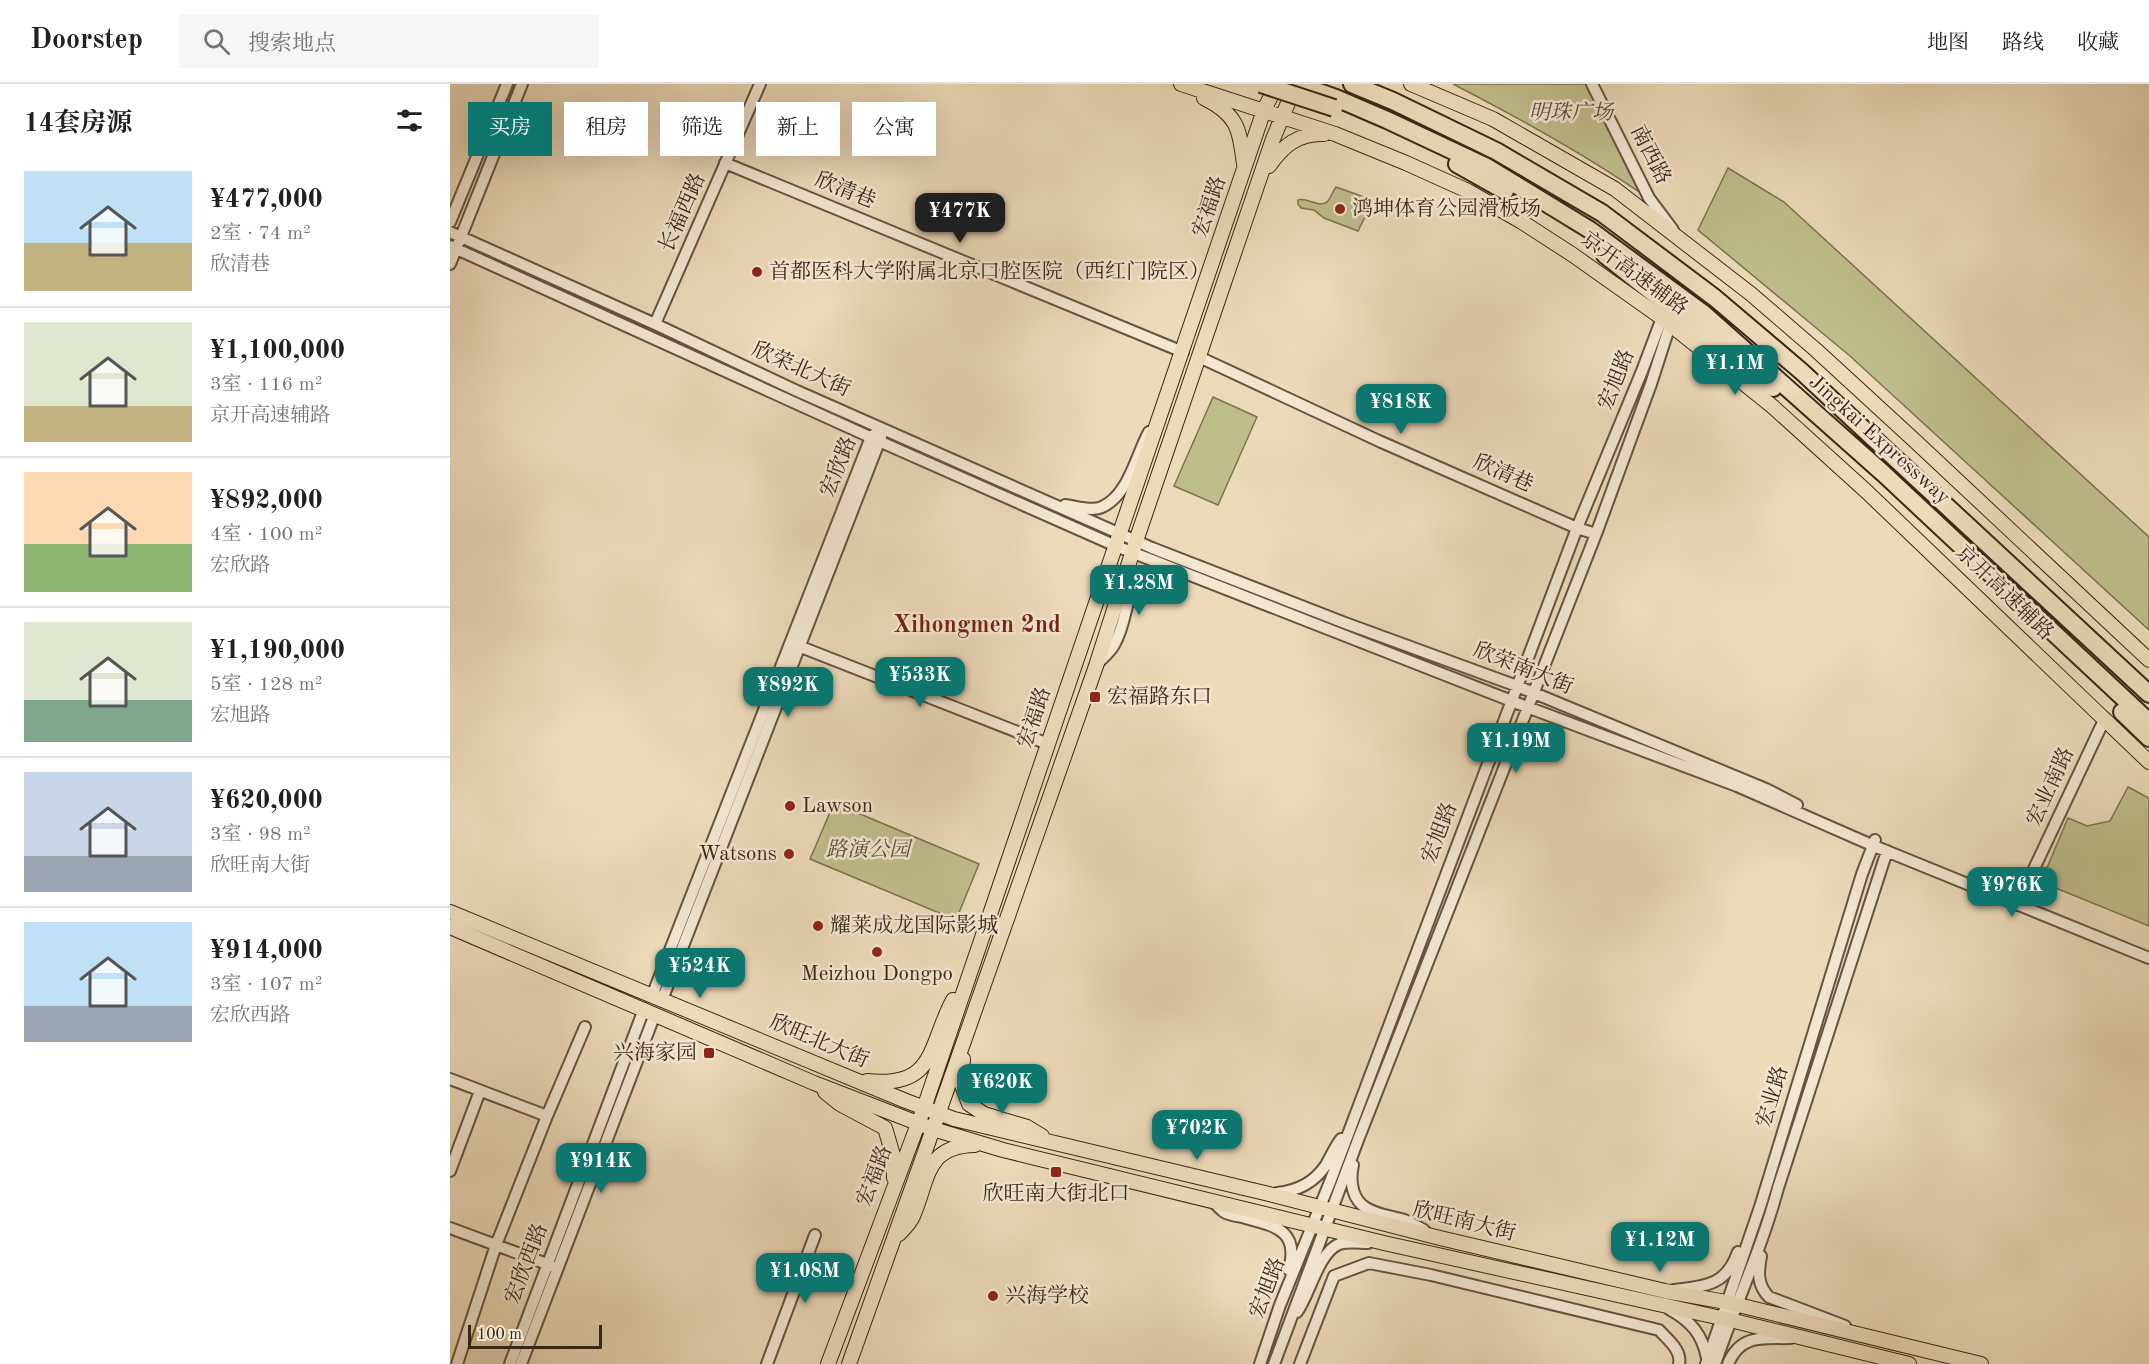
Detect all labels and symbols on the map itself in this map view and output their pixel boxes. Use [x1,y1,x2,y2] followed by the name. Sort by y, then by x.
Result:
[1529,101,1615,124] park label: 明珠广场
[1626,121,1675,188] street label: 南西路
[812,168,879,213] street label: 欣清巷
[654,170,710,256] street label: 长福西路
[1188,173,1230,240] street label: 宏福路
[918,193,1002,244] pin: ¥477K
[1352,197,1541,220] place label: 鸿坤体育公园滑板场
[1333,202,1347,216] marker: 鸿坤体育公园滑板场
[1577,227,1692,320] street label: 京开高速辅路
[769,260,1210,283] place label: 首都医科大学附属北京口腔医院（西红门院区）
[750,265,764,279] marker: 首都医科大学附属北京口腔医院（西红门院区）
[749,337,854,401] street label: 欣荣北大街
[1693,345,1777,396] pin: ¥1.1M
[1594,346,1639,413] street label: 宏旭路
[1804,371,1954,509] street label: Jingkai Expressway
[1359,384,1443,435] pin: ¥818K
[816,433,861,500] street label: 宏欣路
[1470,450,1537,496] street label: 欣清巷
[1951,540,2058,644] street label: 京开高速辅路
[1090,565,1188,616] pin: ¥1.28M
[893,614,1061,638] district label: Xihongmen 2nd
[1470,638,1576,698] street label: 欣荣南大街
[878,657,962,708] pin: ¥533K
[746,667,830,718] pin: ¥892K
[1013,684,1055,751] street label: 宏福路
[1107,685,1212,708] place label: 宏福路东口
[1088,690,1102,704] marker: 宏福路东口
[1467,723,1565,774] pin: ¥1.19M
[2022,744,2078,830] street label: 宏业南路
[802,796,873,817] place label: Lawson
[783,799,797,813] marker: Lawson
[1417,799,1461,866] street label: 宏旭路
[826,838,913,861] park label: 路演公园
[699,844,777,865] place label: Watsons
[782,847,796,861] marker: Watsons
[1970,867,2054,918] pin: ¥976K
[830,914,998,937] place label: 耀莱成龙国际影城
[811,919,825,933] marker: 耀莱成龙国际影城
[870,945,884,959] marker: Meizhou Dongpo
[658,948,742,999] pin: ¥524K
[801,964,953,985] place label: Meizhou Dongpo
[767,1010,872,1072] street label: 欣旺北大街
[613,1041,697,1064] place label: 兴海家园
[702,1046,716,1060] marker: 兴海家园
[1752,1063,1792,1130] street label: 宏业路
[960,1064,1044,1115] pin: ¥620K
[1155,1110,1239,1161] pin: ¥702K
[852,1142,896,1209] street label: 宏福路
[559,1143,643,1194] pin: ¥914K
[1049,1165,1063,1179] marker: 欣旺南大街北口
[983,1182,1130,1205] place label: 欣旺南大街北口
[1411,1197,1518,1245] street label: 欣旺南大街
[500,1220,552,1307] street label: 宏欣西路
[1611,1222,1709,1273] pin: ¥1.12M
[756,1253,854,1304] pin: ¥1.08M
[1245,1254,1289,1321] street label: 宏旭路
[1005,1284,1089,1307] place label: 兴海学校
[986,1289,1000,1303] marker: 兴海学校
[468,1322,602,1350] scale bar

